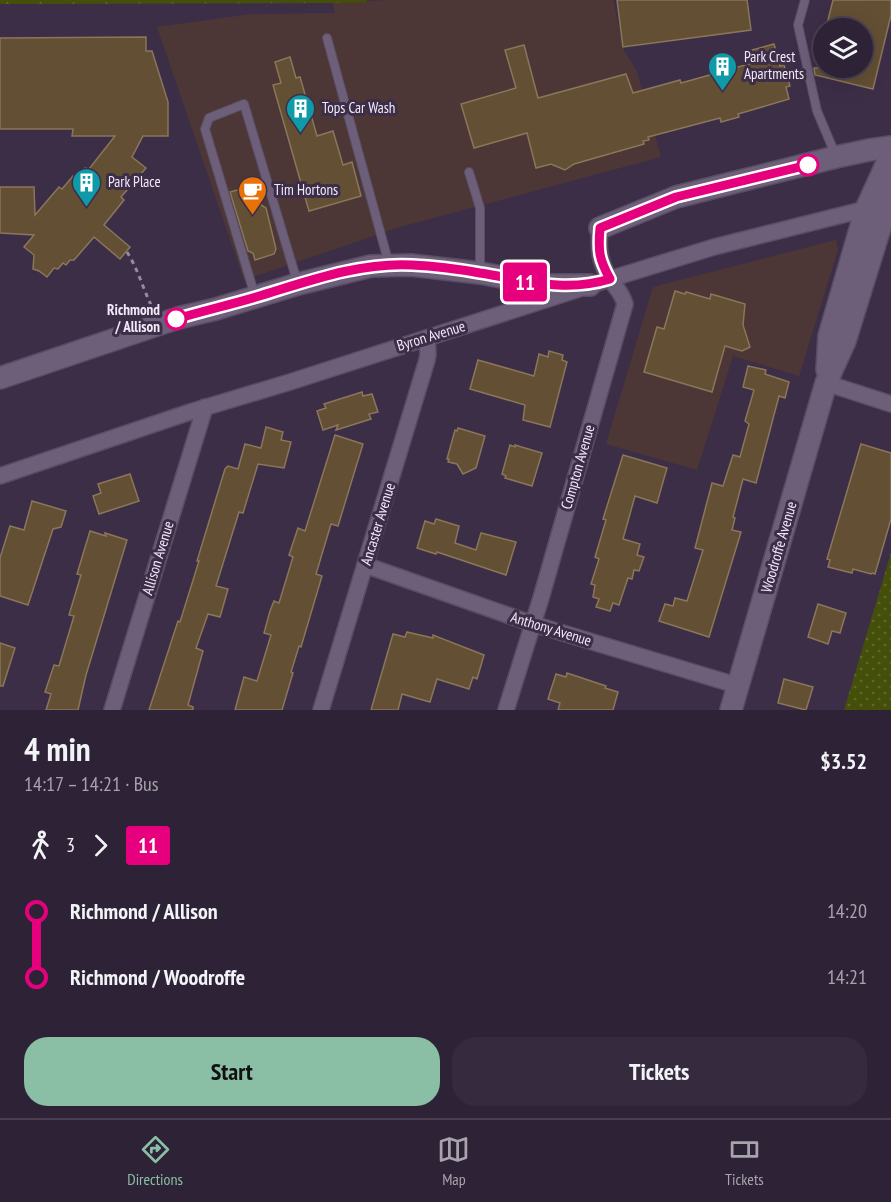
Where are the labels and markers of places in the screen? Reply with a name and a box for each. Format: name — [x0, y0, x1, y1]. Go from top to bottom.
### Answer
place label: Park Crest Apartments — [744, 47, 804, 83]
building icon: Park Crest Apartments — [707, 50, 739, 92]
building icon: Tops Car Wash — [285, 92, 317, 134]
place label: Tops Car Wash — [322, 98, 395, 117]
unlabelled marker — [797, 154, 819, 176]
building icon: Park Place — [71, 166, 103, 208]
place label: Park Place — [108, 172, 161, 191]
cafe icon: Tim Hortons — [237, 174, 269, 216]
place label: Tim Hortons — [274, 180, 338, 199]
place label: Richmond / Allison — [107, 300, 160, 336]
marker: Richmond / Allison — [165, 308, 187, 330]

